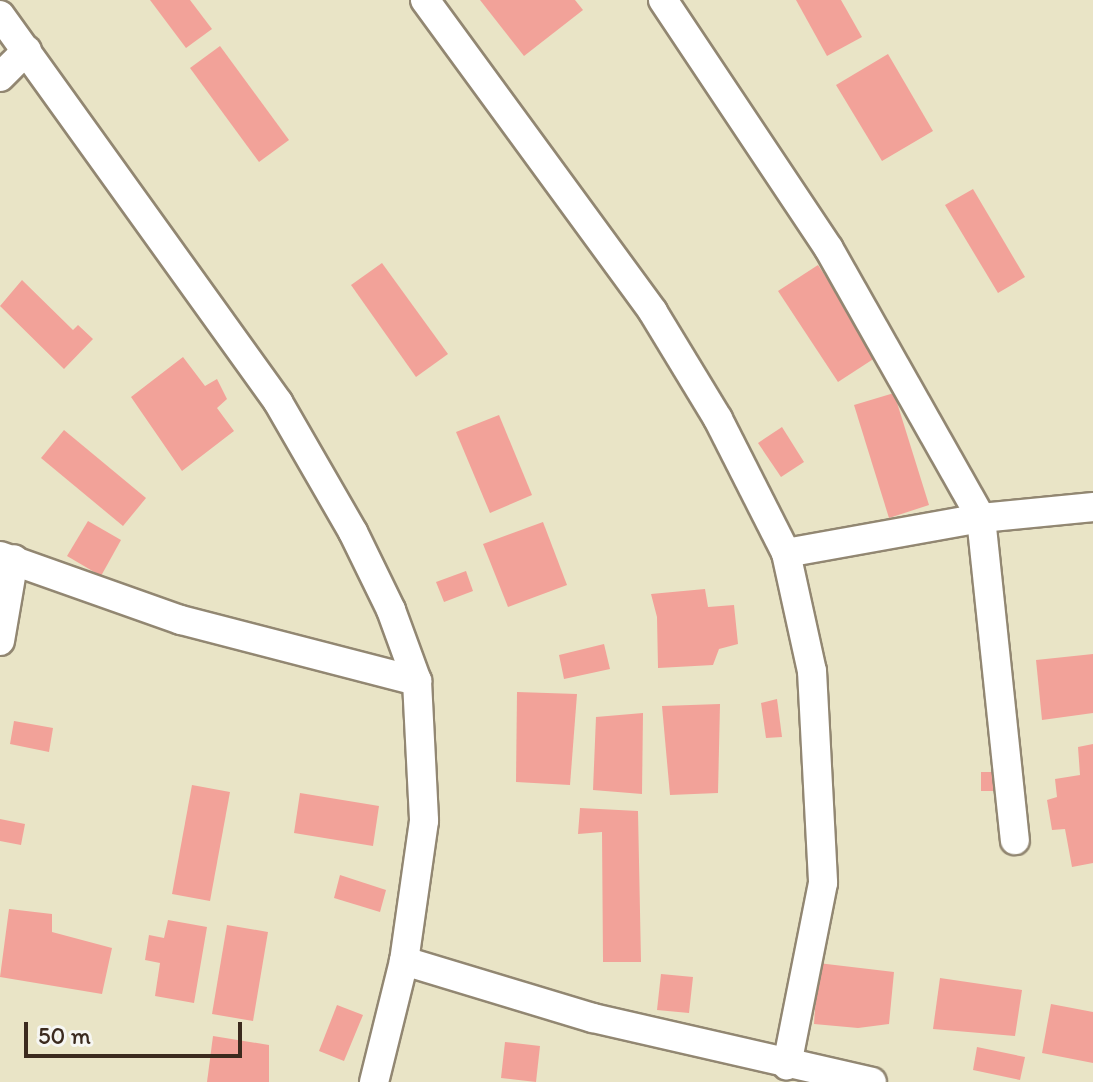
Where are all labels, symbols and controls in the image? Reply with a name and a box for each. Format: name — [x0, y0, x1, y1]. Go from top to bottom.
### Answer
scale bar — [28, 1006, 246, 1056]
text: 50 m — [38, 1021, 91, 1050]

